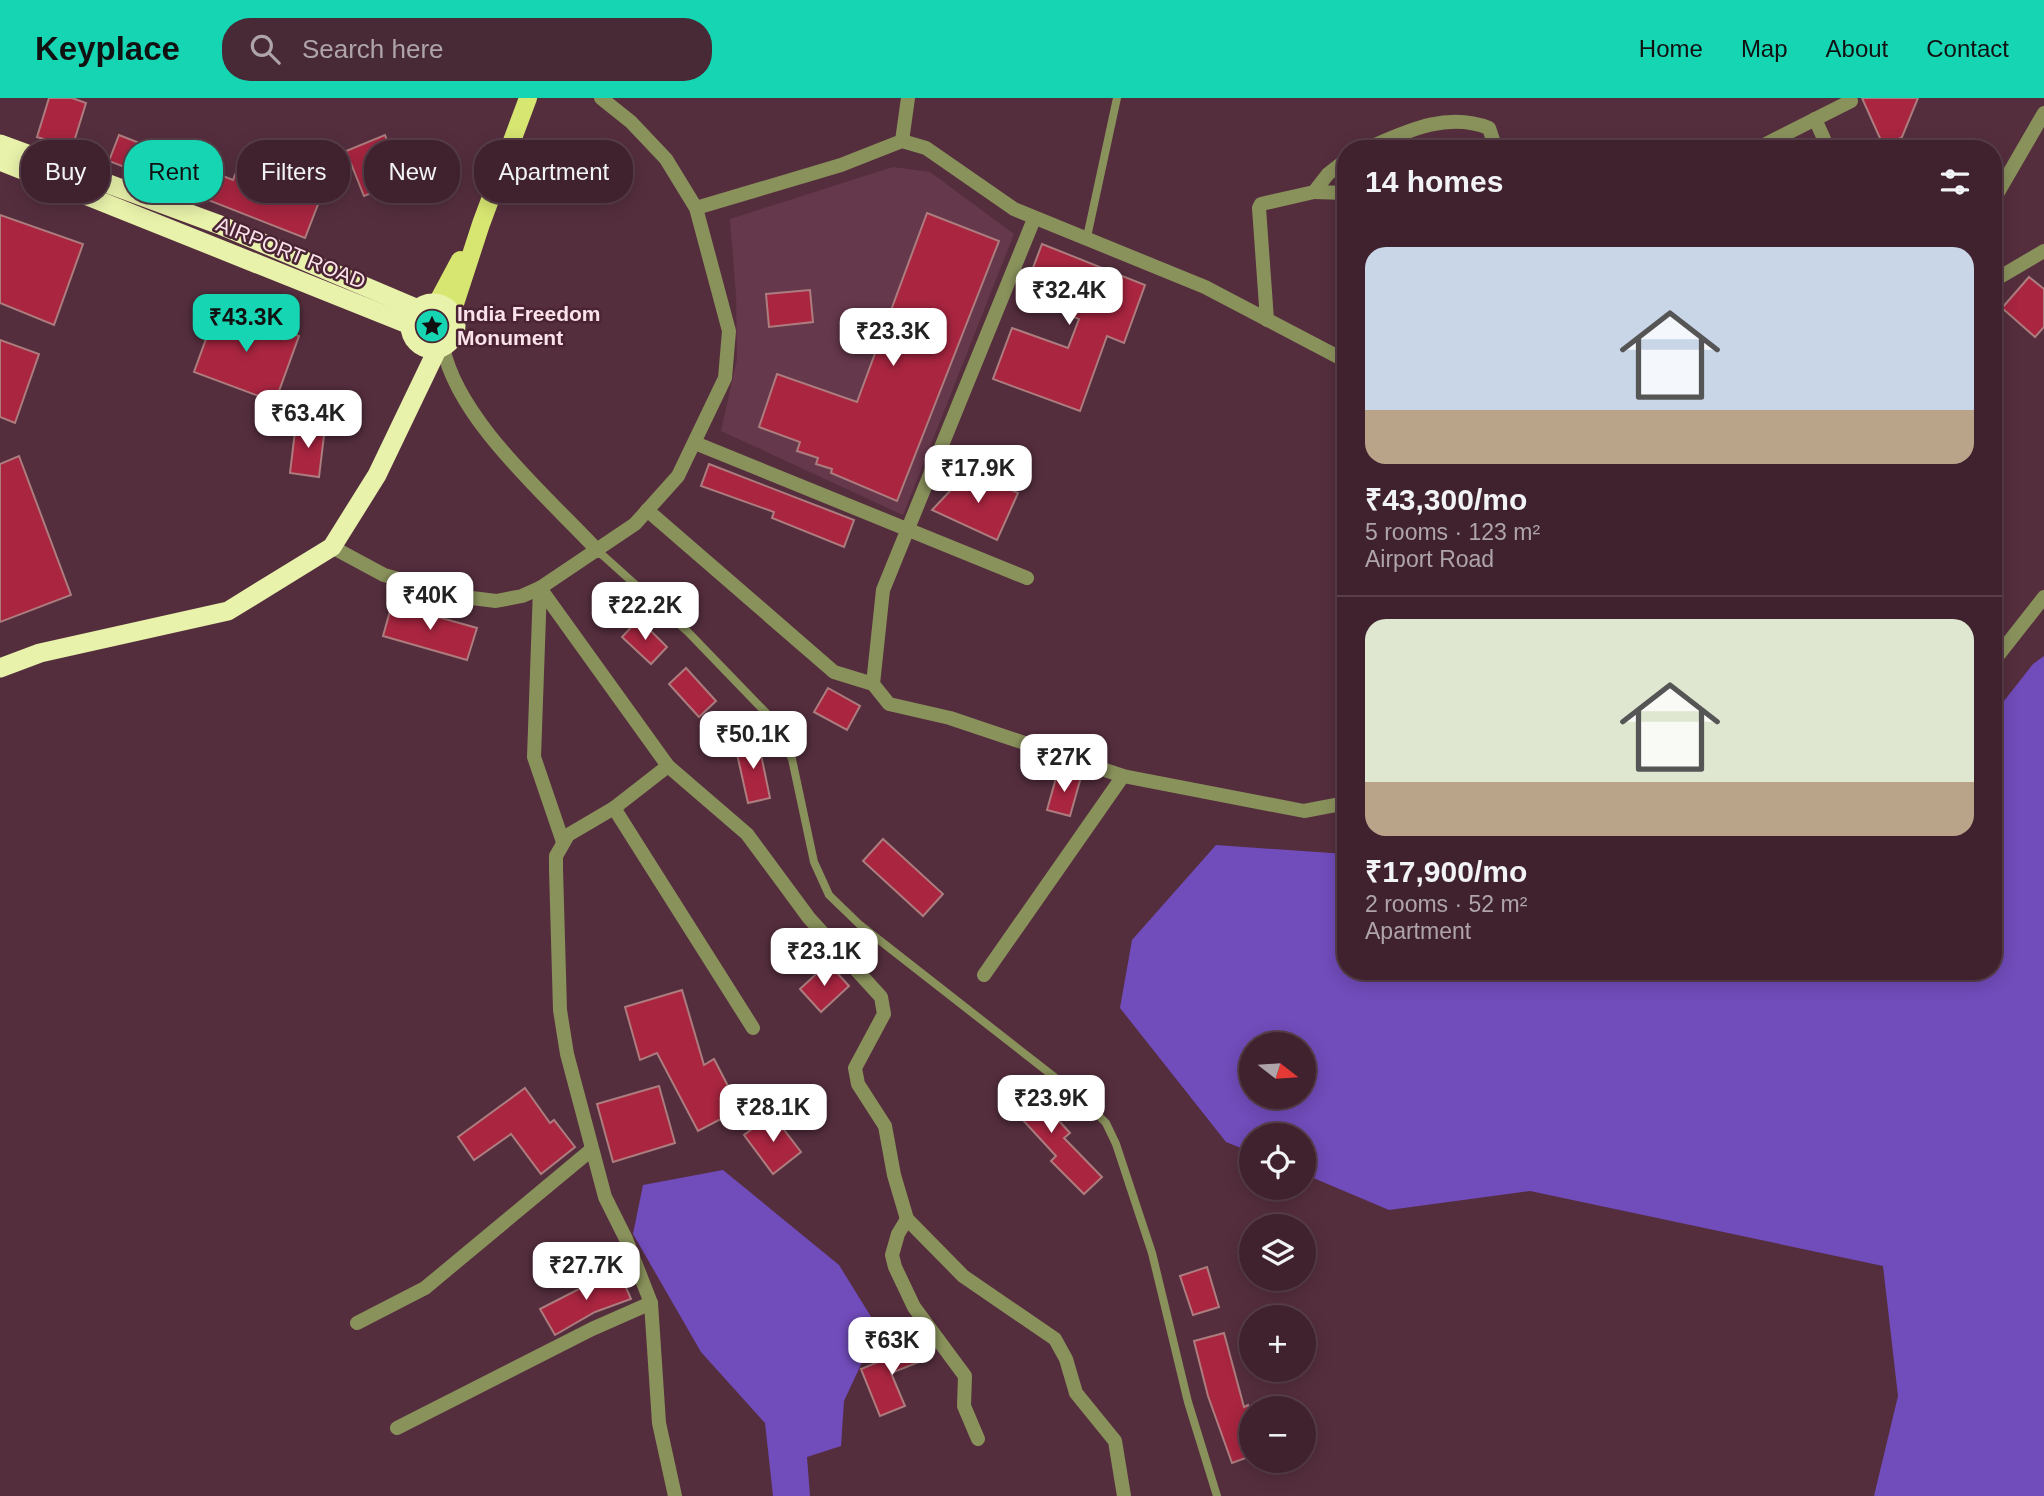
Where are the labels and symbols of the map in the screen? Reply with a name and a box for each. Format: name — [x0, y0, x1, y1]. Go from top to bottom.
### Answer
street label: AIRPORT ROAD — [213, 212, 369, 293]
pin: ₹32.4K — [1012, 268, 1126, 327]
pin: ₹43.3K — [189, 294, 303, 354]
place label: India Freedom Monument — [457, 302, 601, 349]
place icon: India Freedom Monument — [413, 307, 451, 345]
pin: ₹23.3K — [836, 308, 950, 368]
pin: ₹63.4K — [251, 390, 365, 450]
pin: ₹17.9K — [921, 446, 1035, 505]
pin: ₹40K — [389, 573, 471, 632]
pin: ₹22.2K — [588, 582, 702, 642]
pin: ₹50.1K — [696, 712, 810, 771]
pin: ₹27K — [1023, 734, 1105, 794]
pin: ₹23.1K — [767, 928, 881, 988]
north arrow — [1239, 1032, 1316, 1110]
pin: ₹23.9K — [994, 1076, 1108, 1135]
pin: ₹28.1K — [716, 1084, 830, 1144]
pin: ₹27.7K — [529, 1242, 643, 1302]
pin: ₹63K — [851, 1318, 933, 1377]

